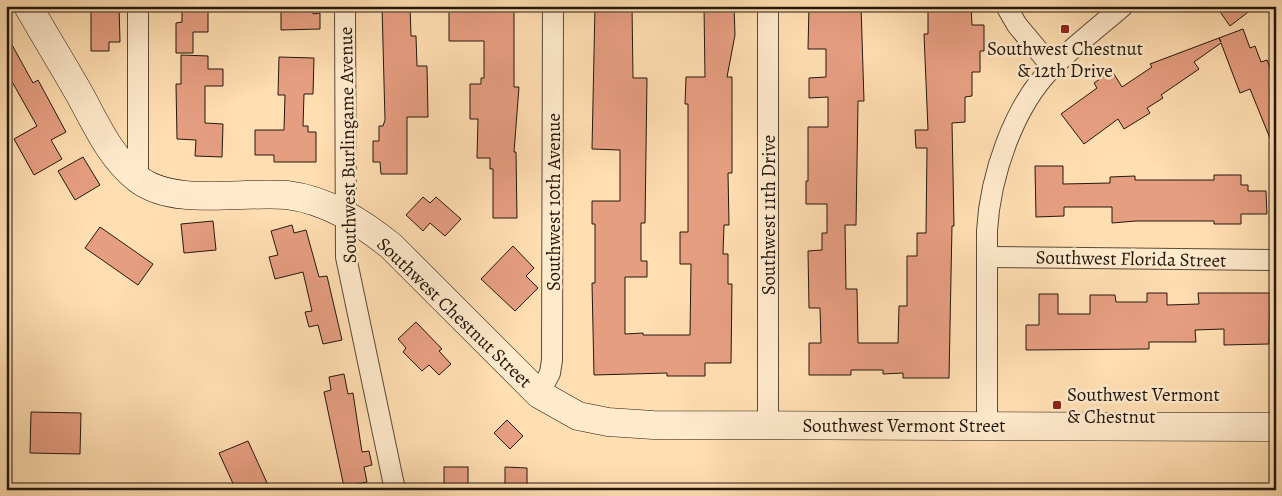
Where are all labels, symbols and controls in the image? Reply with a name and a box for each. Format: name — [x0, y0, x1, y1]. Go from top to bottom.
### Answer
marker: Southwest Chestnut & 12th Drive — [1059, 23, 1071, 35]
street label: Southwest Burlingame Avenue — [333, 26, 363, 264]
place label: Southwest Chestnut & 12th Drive — [987, 36, 1143, 84]
street label: Southwest 10th Avenue — [541, 113, 567, 291]
street label: Southwest 11th Drive — [756, 135, 782, 295]
street label: Southwest Chestnut Street — [371, 232, 538, 394]
street label: Southwest Florida Street — [1035, 244, 1227, 274]
place label: Southwest Vermont & Chestnut — [1067, 382, 1220, 430]
marker: Southwest Vermont & Chestnut — [1051, 399, 1063, 411]
street label: Southwest Vermont Street — [802, 413, 1006, 439]

